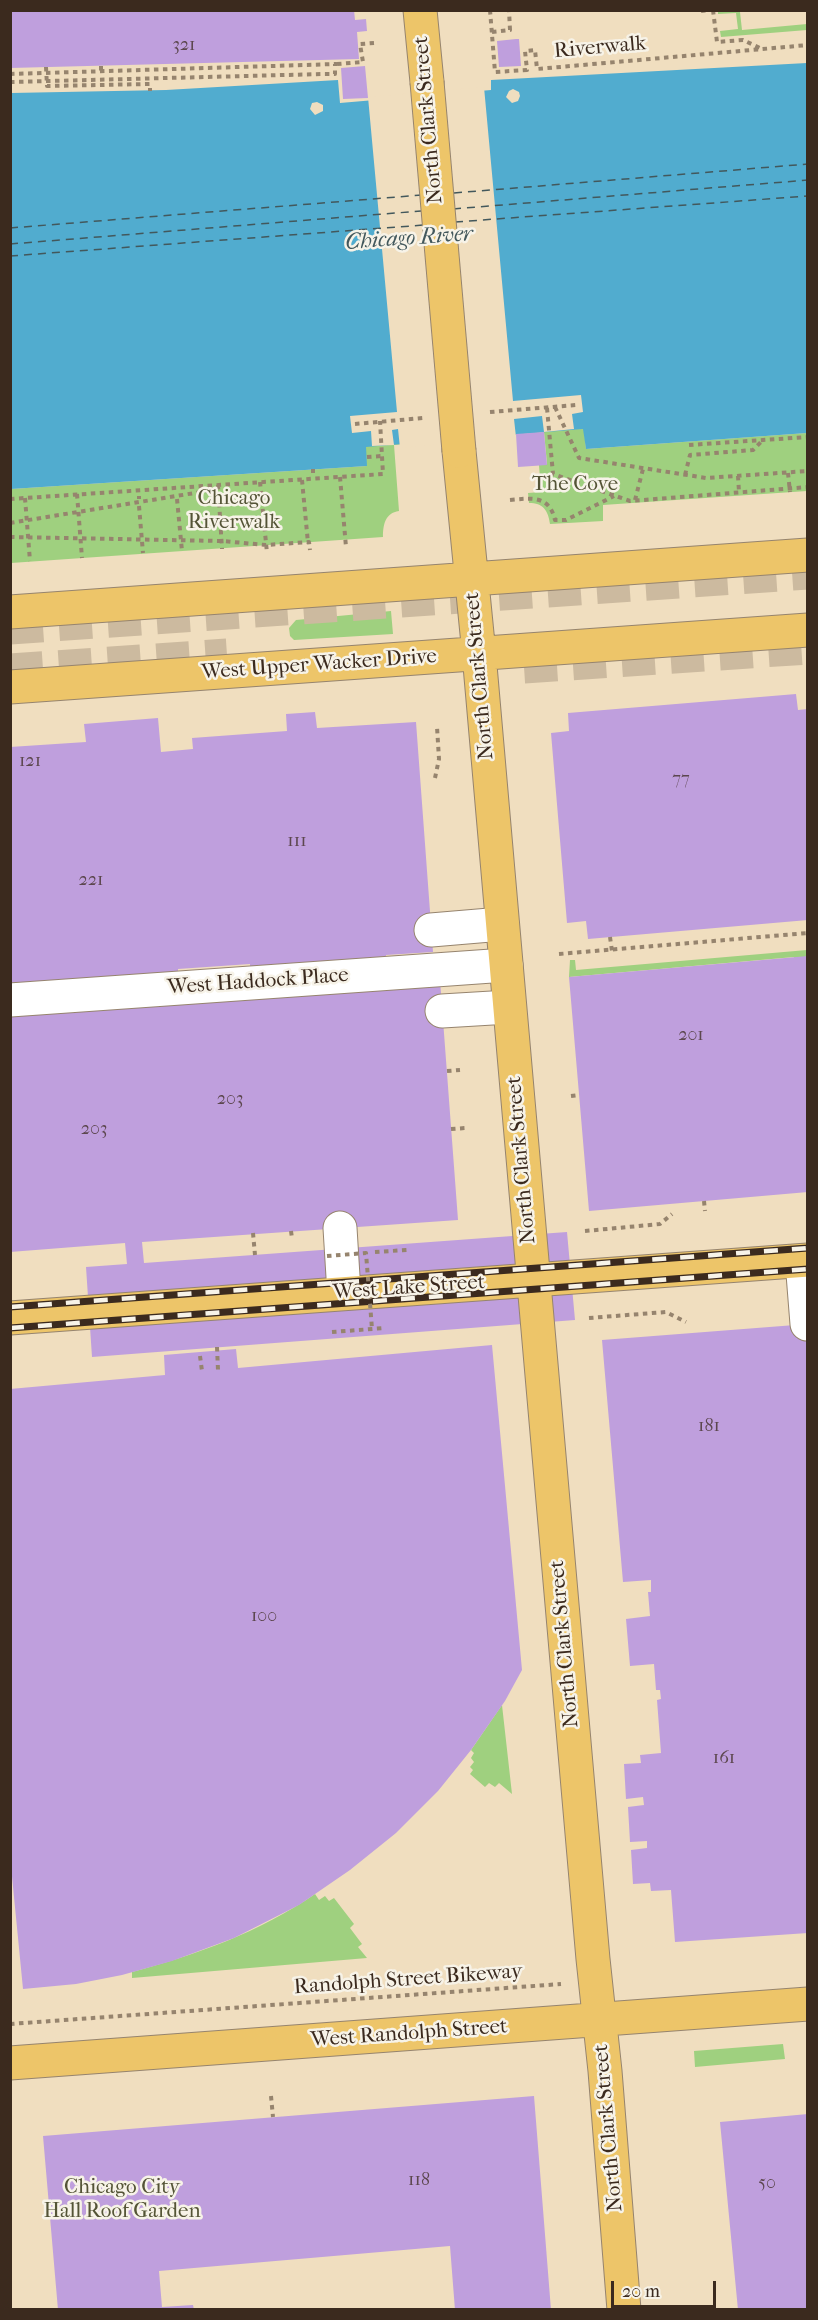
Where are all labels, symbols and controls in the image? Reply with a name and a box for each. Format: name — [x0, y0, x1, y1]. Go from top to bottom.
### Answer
street label: Riverwalk — [553, 31, 647, 65]
house number: 321 — [172, 35, 196, 57]
street label: North Clark Street — [409, 35, 449, 205]
water label: Chicago River — [344, 221, 474, 257]
park label: The Cove — [532, 472, 618, 498]
park label: Chicago Riverwalk — [188, 486, 280, 536]
street label: North Clark Street — [460, 591, 500, 761]
street label: West Upper Wacker Drive — [200, 644, 438, 686]
house number: 121 — [19, 751, 41, 773]
house number: 77 — [672, 769, 690, 791]
house number: 111 — [287, 831, 307, 853]
house number: 221 — [79, 870, 103, 892]
street label: West Haddock Place — [167, 963, 349, 1001]
house number: 201 — [678, 1025, 704, 1047]
street label: North Clark Street — [502, 1075, 542, 1245]
house number: 203 — [217, 1089, 243, 1111]
house number: 203 — [81, 1119, 107, 1141]
street label: West Lake Street — [332, 1270, 486, 1306]
house number: 181 — [698, 1416, 720, 1438]
street label: North Clark Street — [545, 1559, 585, 1729]
house number: 100 — [251, 1606, 277, 1628]
house number: 161 — [713, 1748, 735, 1770]
street label: Randolph Street Bikeway — [293, 1959, 523, 2001]
street label: West Randolph Street — [310, 2015, 508, 2053]
street label: North Clark Street — [589, 2043, 629, 2213]
house number: 118 — [408, 2170, 430, 2192]
house number: 50 — [758, 2173, 776, 2195]
park label: Chicago City Hall Roof Garden — [43, 2175, 201, 2225]
scale bar — [614, 2269, 719, 2307]
text: 20 m — [622, 2281, 660, 2302]

